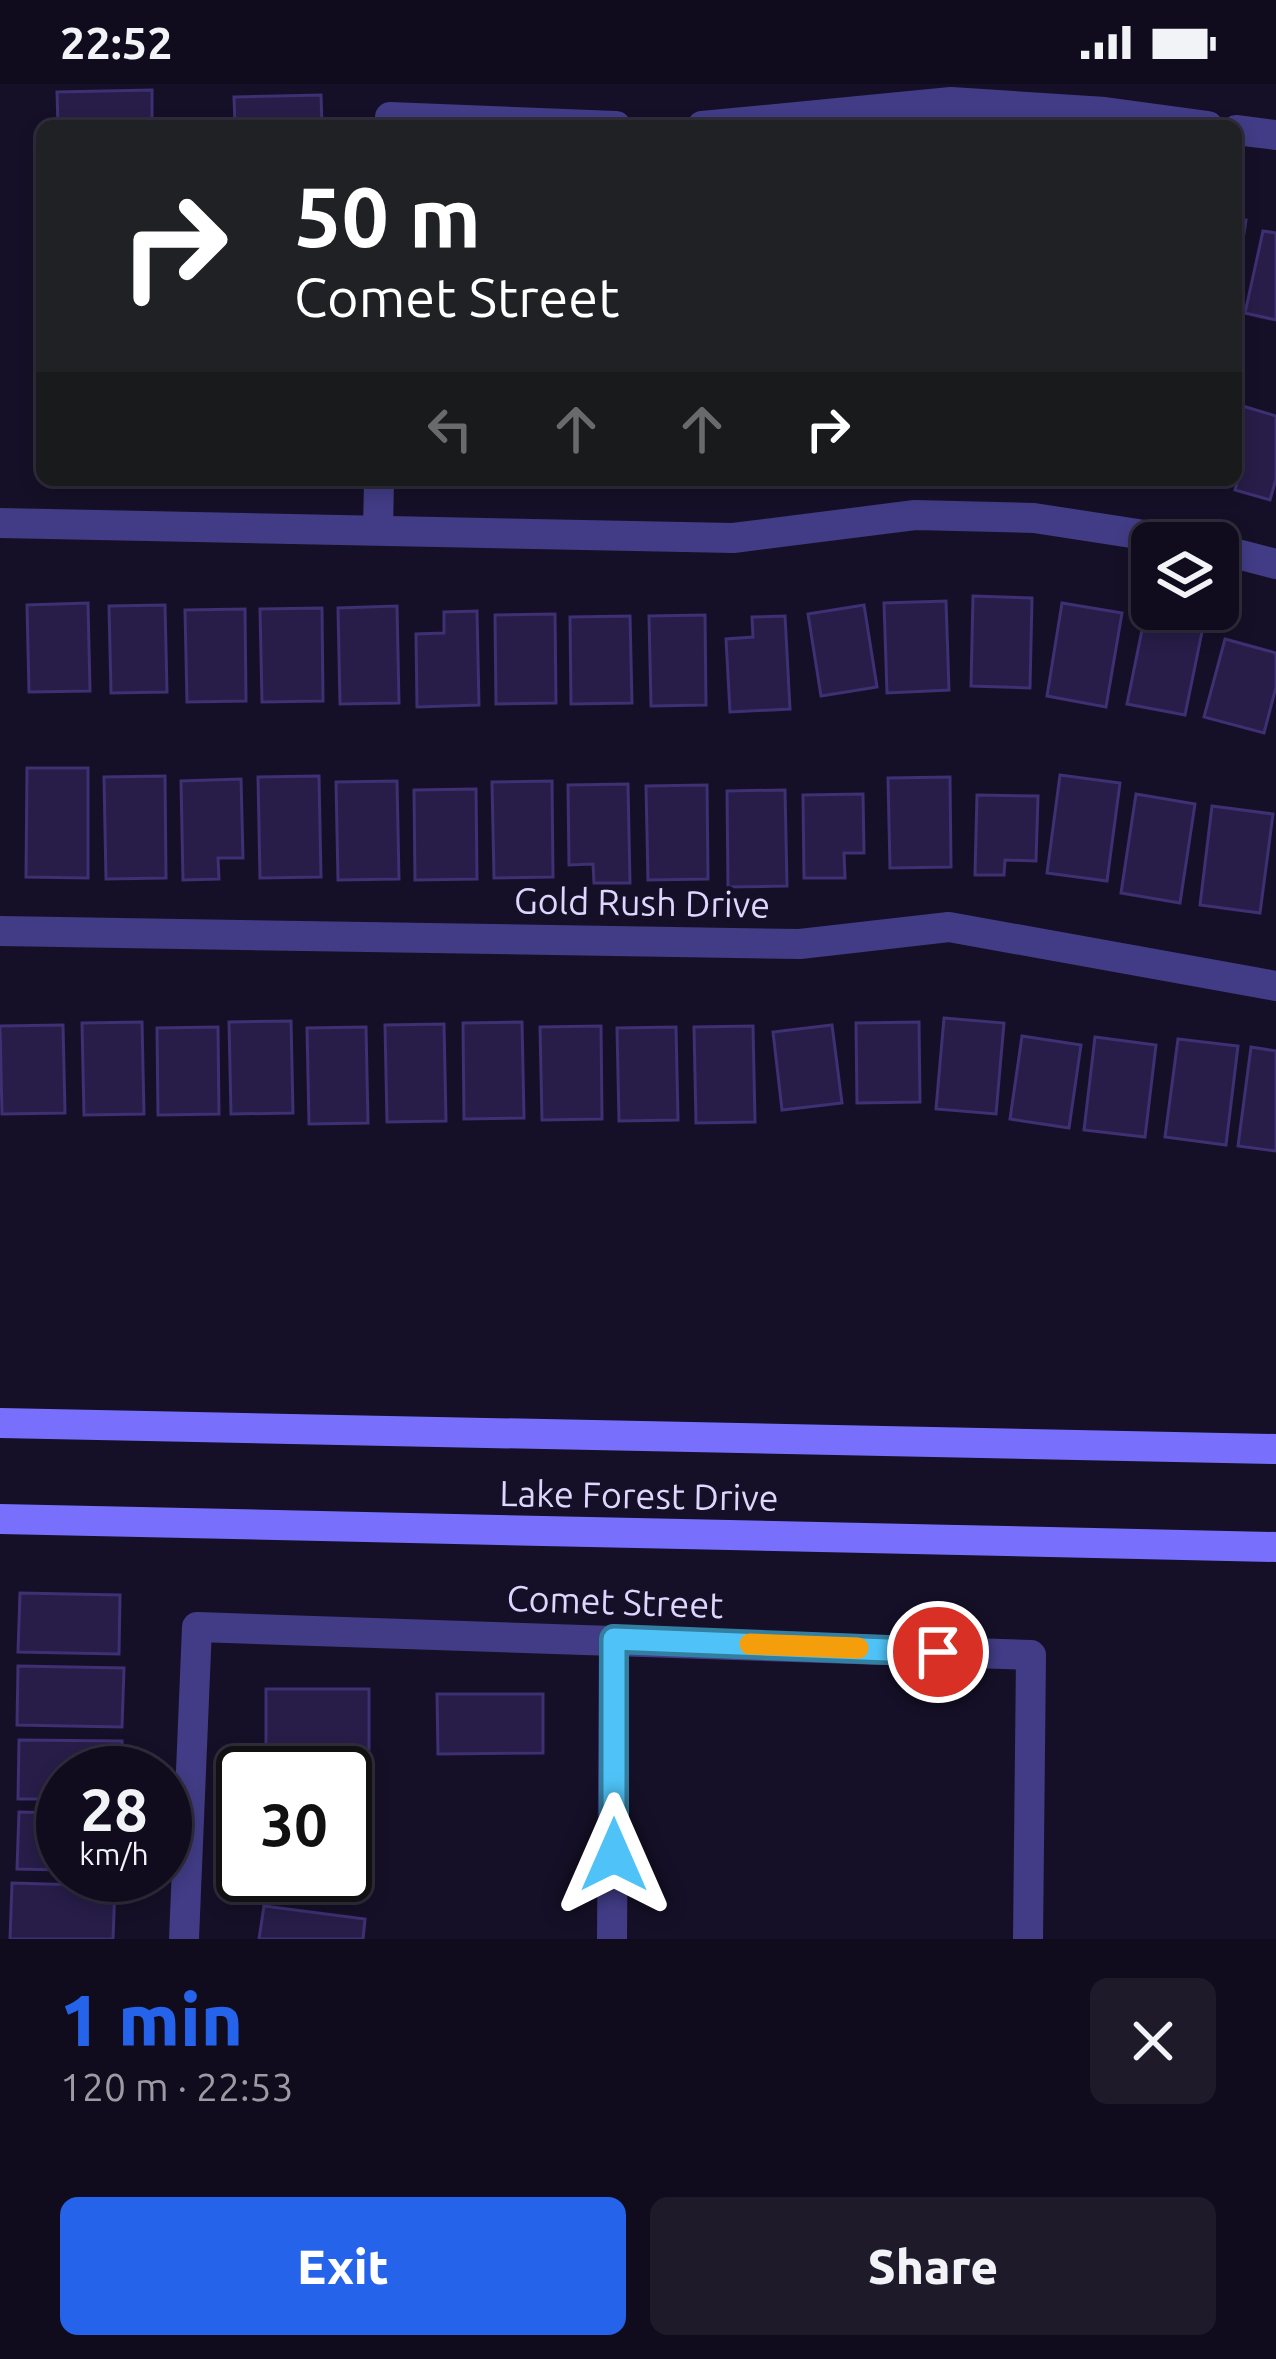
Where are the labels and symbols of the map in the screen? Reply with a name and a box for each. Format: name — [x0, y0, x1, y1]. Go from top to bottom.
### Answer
street label: Gold Rush Drive — [514, 879, 770, 925]
street label: Lake Forest Drive — [499, 1472, 779, 1518]
street label: Comet Street — [506, 1577, 724, 1625]
pin — [887, 1601, 989, 1703]
speed limit sign: 30 — [216, 1746, 372, 1902]
position arrow — [551, 1792, 677, 1918]

